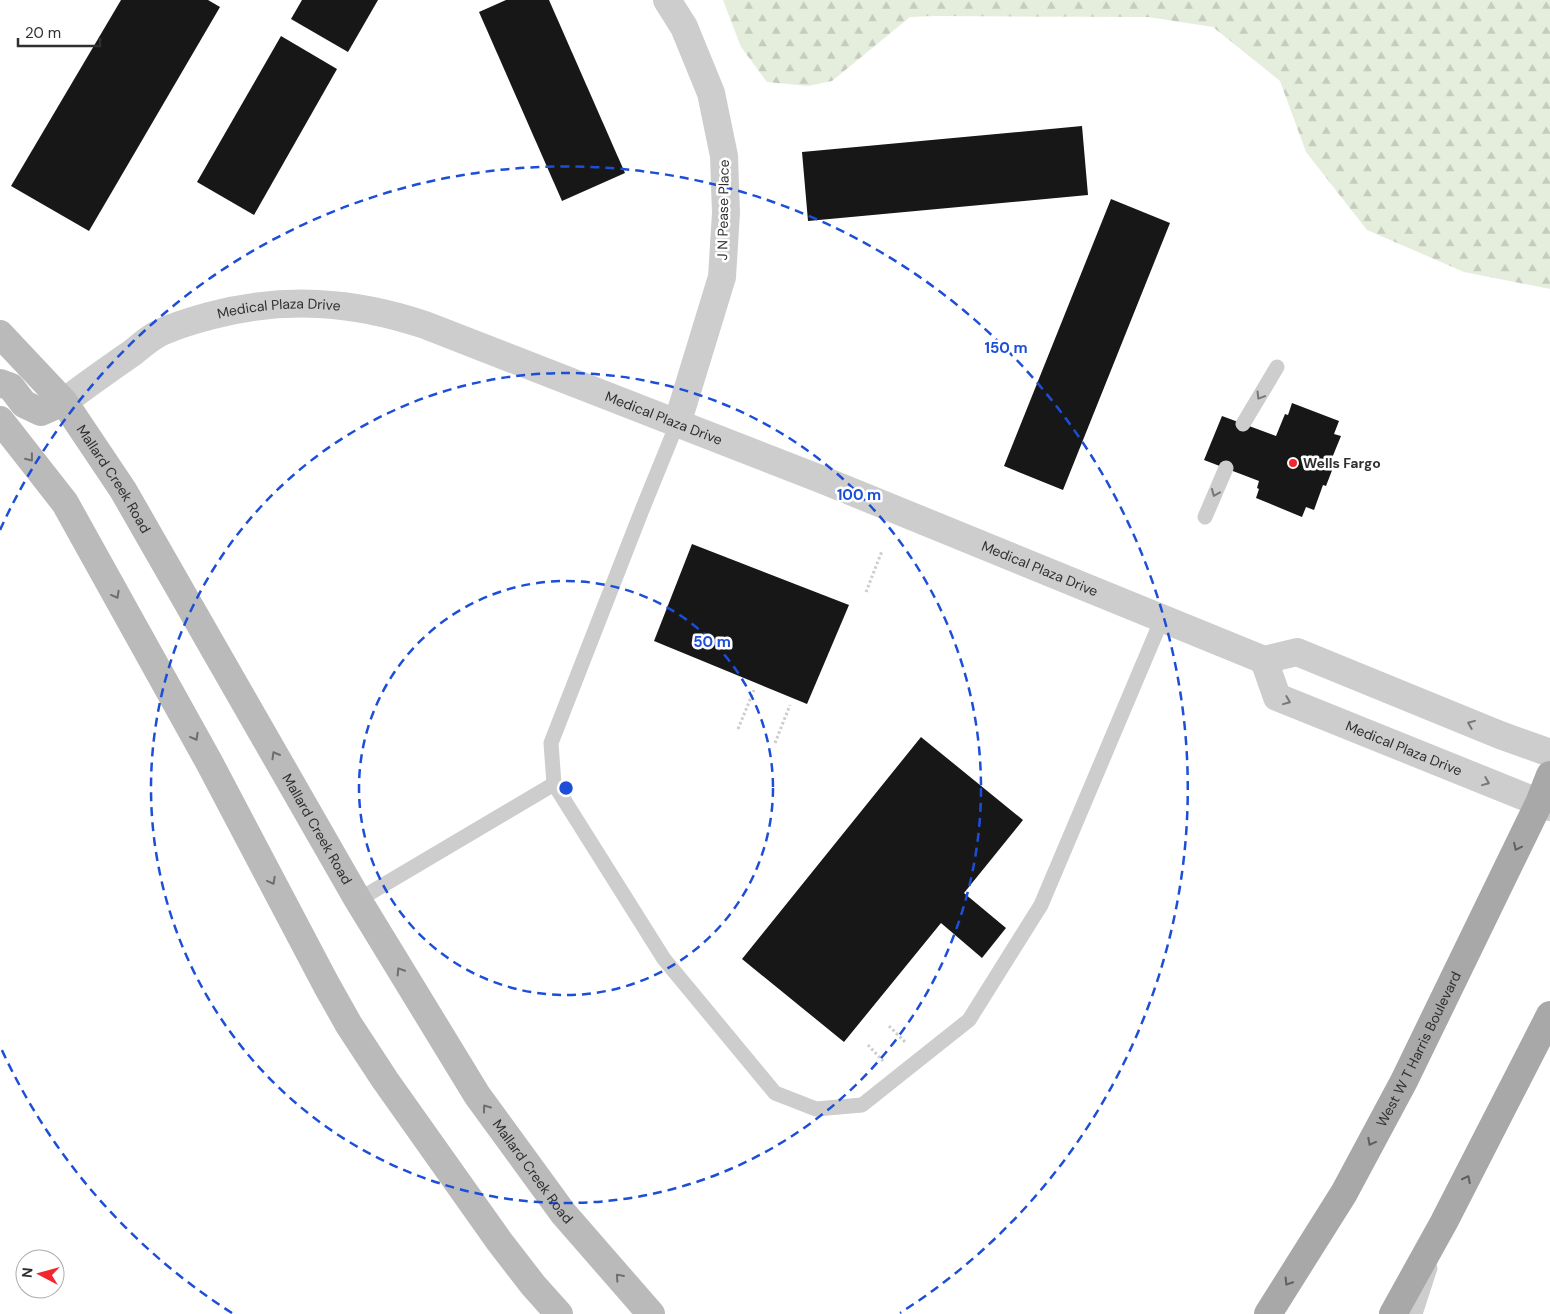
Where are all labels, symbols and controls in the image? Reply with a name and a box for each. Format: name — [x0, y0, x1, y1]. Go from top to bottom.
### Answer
scale bar — [18, 15, 100, 47]
text: 20 m — [25, 23, 61, 43]
street label: J N Pease Place — [713, 159, 733, 261]
street label: Medical Plaza Drive — [215, 295, 342, 323]
text: 150 m — [985, 338, 1028, 358]
street label: Medical Plaza Drive — [603, 387, 725, 449]
one-way arrow — [1256, 390, 1266, 399]
street label: Mallard Creek Road — [73, 421, 155, 536]
one-way arrow — [24, 452, 33, 462]
place label: Wells Fargo — [1303, 454, 1381, 472]
marker: Wells Fargo — [1287, 457, 1299, 469]
text: 100 m — [837, 485, 881, 505]
one-way arrow — [1211, 488, 1222, 497]
street label: Medical Plaza Drive — [979, 537, 1101, 600]
one-way arrow — [110, 590, 120, 599]
text: 50 m — [693, 632, 731, 652]
one-way arrow — [1282, 695, 1290, 705]
street label: Medical Plaza Drive — [1343, 717, 1465, 780]
one-way arrow — [1468, 719, 1476, 729]
one-way arrow — [189, 732, 199, 741]
one-way arrow — [271, 751, 281, 760]
street label: Mallard Creek Road — [278, 770, 356, 888]
one-way arrow — [1481, 775, 1490, 786]
centre of rings — [557, 779, 575, 797]
one-way arrow — [1514, 841, 1524, 850]
one-way arrow — [265, 875, 275, 884]
one-way arrow — [397, 967, 407, 976]
street label: West W T Harris Boulevard — [1372, 968, 1465, 1130]
one-way arrow — [483, 1105, 493, 1114]
street label: Mallard Creek Road — [489, 1116, 577, 1227]
one-way arrow — [1367, 1137, 1377, 1146]
one-way arrow — [1461, 1175, 1471, 1184]
north arrow — [15, 1249, 65, 1299]
text: N — [18, 1267, 37, 1279]
one-way arrow — [616, 1274, 625, 1283]
one-way arrow — [1285, 1277, 1295, 1286]

